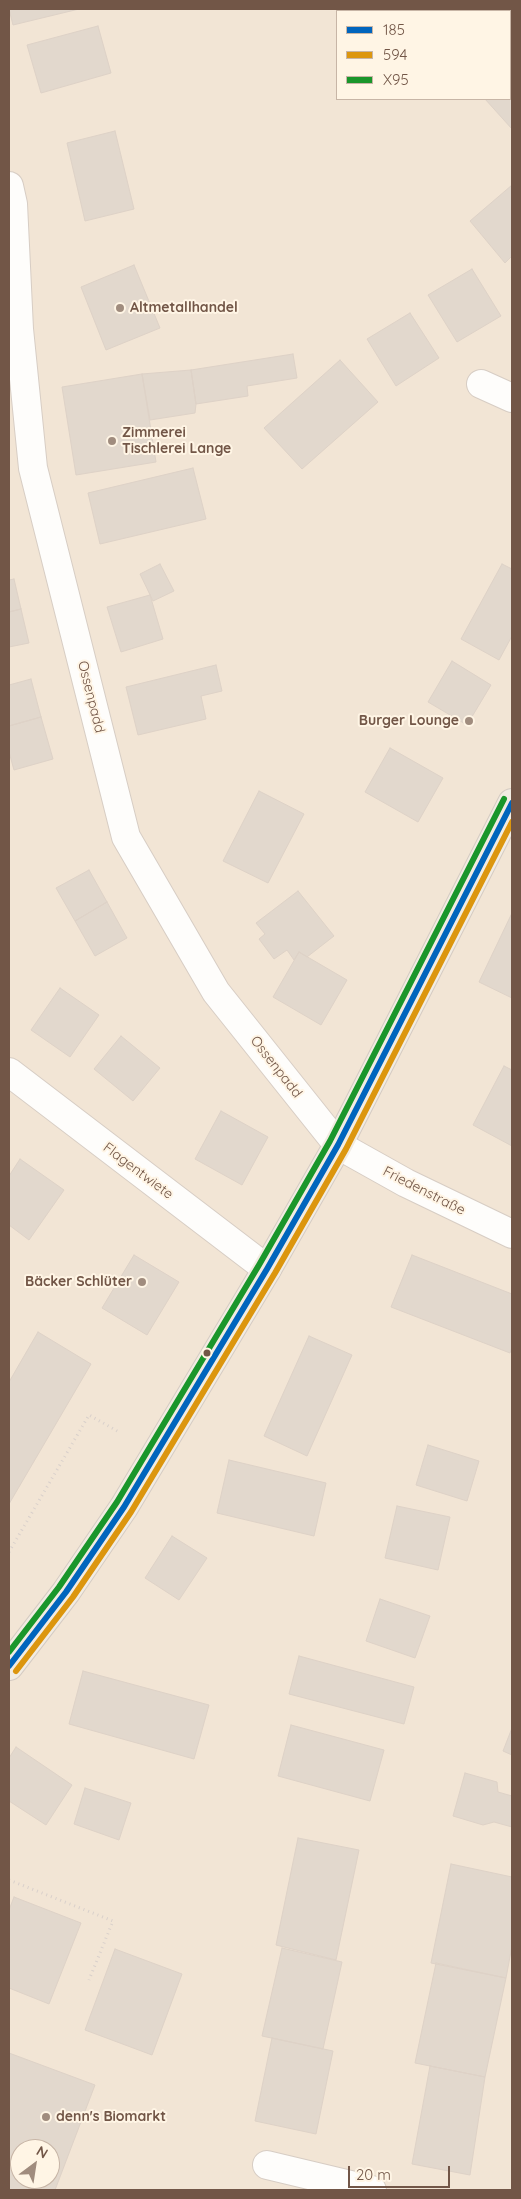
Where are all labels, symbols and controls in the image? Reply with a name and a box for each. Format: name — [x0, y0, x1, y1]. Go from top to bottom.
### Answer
legend — [336, 10, 511, 100]
text: 185 — [383, 20, 405, 39]
text: 594 — [383, 45, 407, 64]
text: X95 — [383, 70, 409, 89]
place label: Altmetallhandel — [130, 300, 238, 316]
marker: Altmetallhandel — [114, 302, 126, 314]
place label: Zimmerei Tischlerei Lange — [122, 425, 231, 458]
marker: Zimmerei Tischlerei Lange — [106, 435, 118, 447]
street label: Ossenpadd — [74, 659, 108, 735]
place label: Burger Lounge — [359, 713, 459, 729]
marker: Burger Lounge — [463, 715, 475, 727]
street label: Ossenpadd — [247, 1033, 305, 1101]
street label: Flagentwiete — [100, 1139, 176, 1203]
street label: Friedenstraße — [380, 1163, 468, 1219]
place label: Bäcker Schlüter — [25, 1274, 132, 1290]
marker: Bäcker Schlüter — [136, 1276, 148, 1288]
unlabelled marker — [202, 1348, 212, 1358]
place label: denn's Biomarkt — [56, 2109, 166, 2125]
marker: denn's Biomarkt — [40, 2111, 52, 2123]
north arrow — [10, 2139, 60, 2189]
text: N — [33, 2142, 51, 2162]
scale bar — [351, 2156, 454, 2188]
text: 20 m — [356, 2165, 391, 2184]

